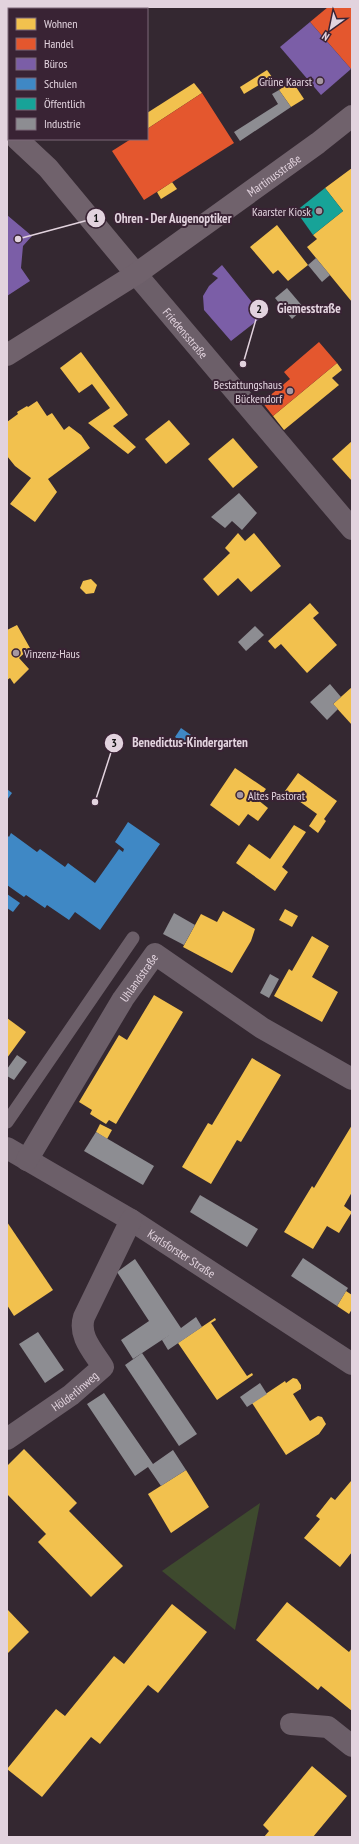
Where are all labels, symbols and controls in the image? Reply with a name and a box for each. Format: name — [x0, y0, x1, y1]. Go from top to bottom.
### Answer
legend — [8, 8, 148, 140]
north arrow — [311, 8, 351, 48]
text: Wohnen — [44, 16, 78, 31]
text: N — [319, 29, 332, 44]
text: Handel — [44, 36, 74, 51]
text: Büros — [44, 56, 67, 71]
place label: Grüne Kaarst — [259, 74, 313, 89]
text: Schulen — [44, 76, 77, 91]
marker: Grüne Kaarst — [315, 76, 325, 86]
text: Öffentlich — [44, 96, 85, 111]
text: Industrie — [44, 116, 81, 131]
street label: Martinusstraße — [244, 150, 304, 199]
place label: Kaarster Kiosk — [252, 204, 311, 219]
callout: Ohren - Der Augenoptiker — [86, 206, 240, 231]
marker: Kaarster Kiosk — [314, 206, 324, 216]
text: 1 — [93, 210, 99, 225]
text: Ohren - Der Augenoptiker — [115, 210, 232, 227]
callout: Giemesstraße — [249, 296, 349, 321]
text: Giemesstraße — [277, 300, 341, 317]
text: 2 — [256, 301, 262, 316]
street label: Friedensstraße — [160, 304, 211, 361]
place label: Bestattungshaus Bückendorf — [214, 377, 283, 406]
marker: Bestattungshaus Bückendorf — [285, 386, 295, 396]
place label: Vinzenz-Haus — [23, 646, 80, 661]
marker: Vinzenz-Haus — [11, 648, 21, 658]
callout: Benedictus-Kindergarten — [104, 730, 256, 755]
text: Benedictus-Kindergarten — [132, 734, 248, 751]
text: 3 — [111, 735, 117, 750]
place label: Altes Pastorat — [248, 788, 306, 803]
marker: Altes Pastorat — [235, 790, 245, 800]
street label: Uhlandstraße — [116, 950, 161, 1005]
street label: Karlsforster Straße — [145, 1226, 218, 1281]
street label: Hölderlinweg — [48, 1368, 101, 1414]

